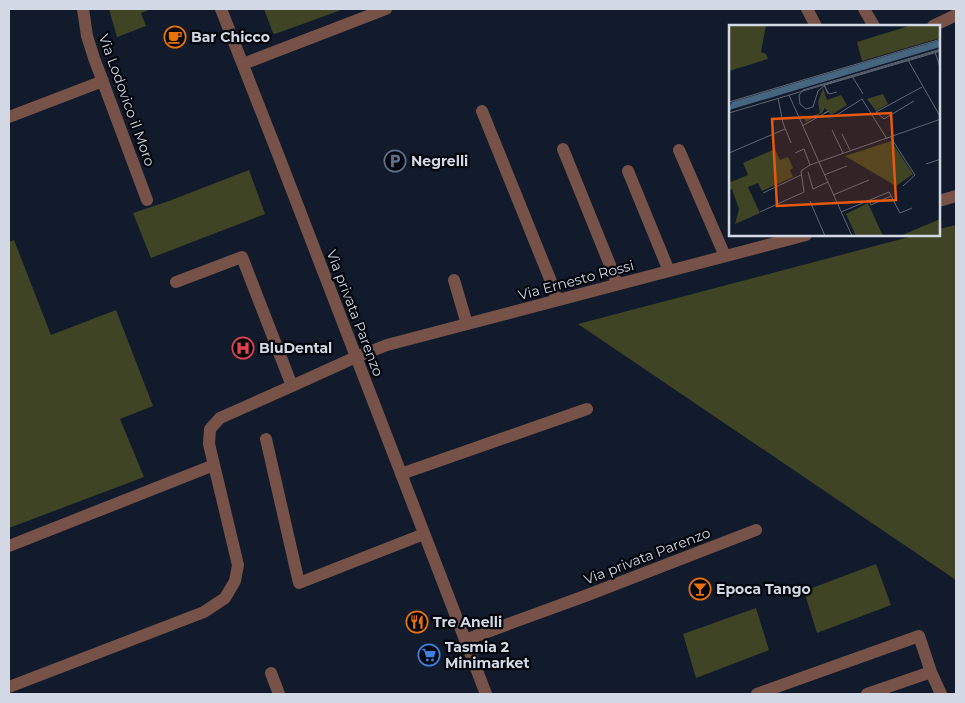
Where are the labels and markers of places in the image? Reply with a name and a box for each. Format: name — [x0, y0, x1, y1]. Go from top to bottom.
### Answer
cafe icon: Bar Chicco — [163, 25, 187, 49]
place label: Bar Chicco — [191, 28, 270, 46]
parking icon: Negrelli — [383, 149, 407, 173]
place label: Negrelli — [411, 152, 468, 170]
hospital icon: BluDental — [231, 336, 255, 360]
place label: BluDental — [259, 339, 332, 357]
bar icon: Epoca Tango — [688, 577, 712, 601]
place label: Epoca Tango — [716, 580, 811, 598]
restaurant icon: Tre Anelli — [405, 610, 429, 634]
place label: Tre Anelli — [433, 613, 502, 631]
place label: Tasmia 2 Minimarket — [445, 638, 530, 672]
supermarket icon: Tasmia 2 Minimarket — [417, 643, 441, 667]

